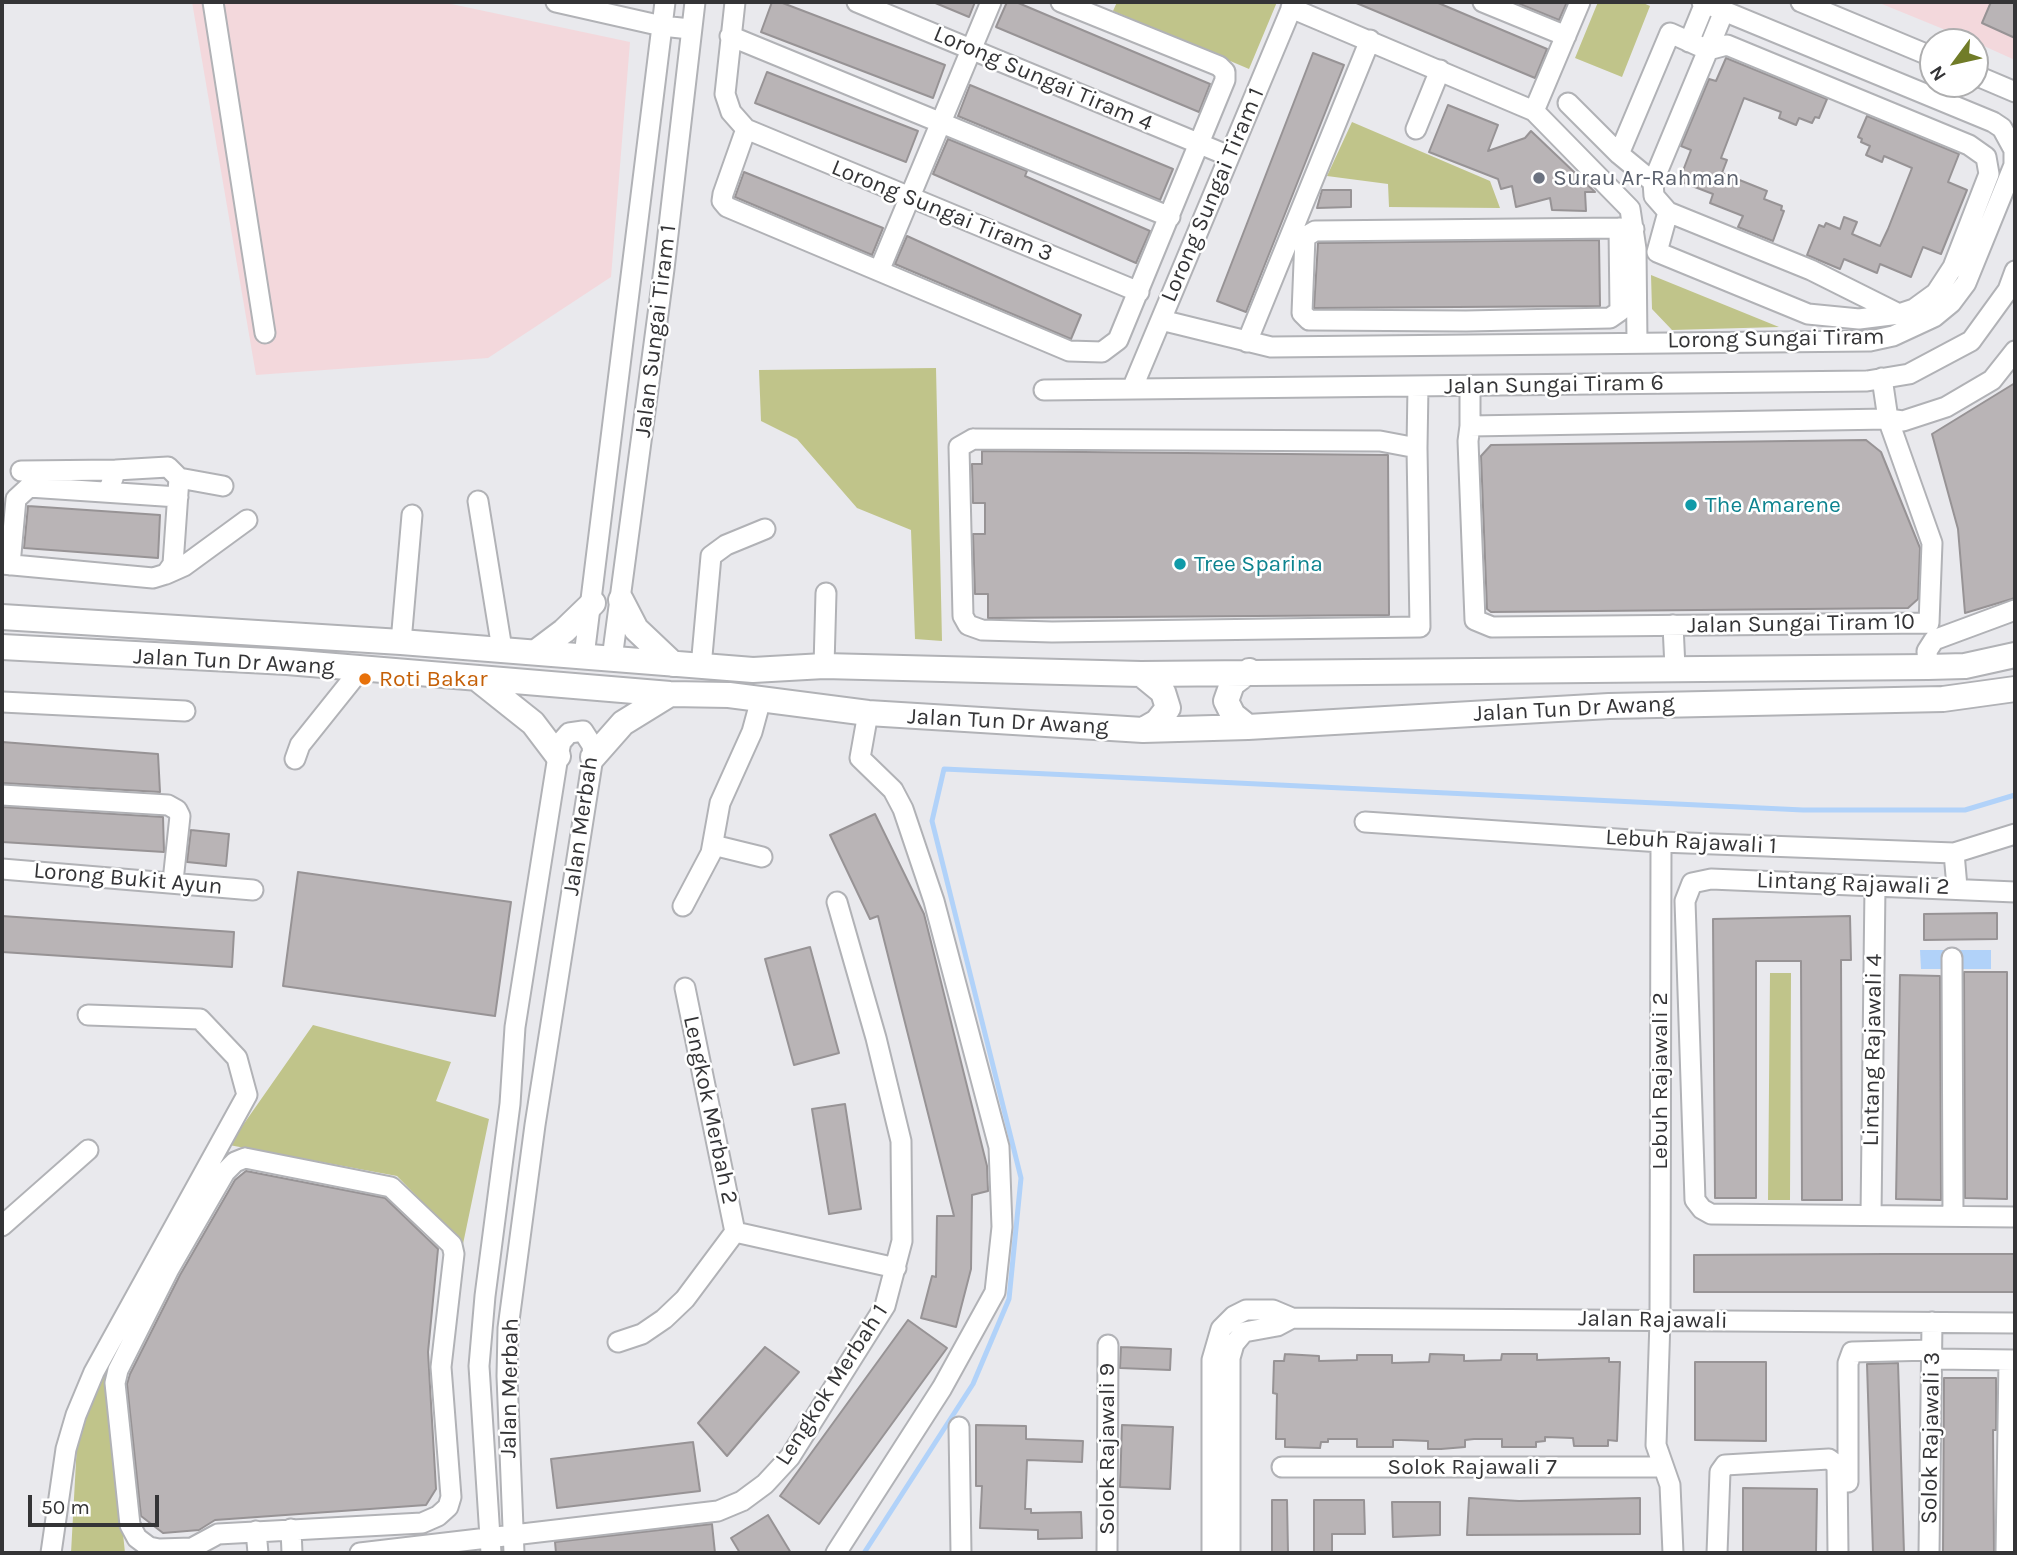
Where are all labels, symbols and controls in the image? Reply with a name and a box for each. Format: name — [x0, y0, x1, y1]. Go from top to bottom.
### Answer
street label: Lorong Sungai Tiram 4 — [929, 20, 1157, 138]
north arrow — [1919, 28, 1989, 98]
text: N — [1925, 62, 1951, 85]
street label: Lorong Sungai Tiram 1 — [1155, 84, 1271, 306]
street label: Lorong Sungai Tiram 3 — [827, 154, 1057, 268]
place label: Surau Ar-Rahman — [1553, 164, 1739, 192]
marker: Surau Ar-Rahman — [1531, 170, 1547, 186]
street label: Jalan Sungai Tiram 1 — [629, 223, 683, 439]
street label: Lorong Sungai Tiram — [1667, 323, 1885, 355]
street label: Jalan Sungai Tiram 6 — [1444, 369, 1664, 401]
place label: The Amarene — [1705, 491, 1841, 519]
marker: The Amarene — [1683, 497, 1699, 513]
place label: Tree Sparina — [1194, 550, 1323, 578]
marker: Tree Sparina — [1172, 556, 1188, 572]
street label: Jalan Sungai Tiram 10 — [1687, 608, 1915, 640]
street label: Jalan Tun Dr Awang — [133, 643, 335, 681]
place label: Roti Bakar — [379, 665, 488, 693]
marker: Roti Bakar — [357, 671, 373, 687]
street label: Jalan Tun Dr Awang — [1473, 690, 1675, 728]
street label: Jalan Tun Dr Awang — [907, 703, 1109, 741]
street label: Jalan Merbah — [558, 755, 604, 897]
street label: Lebuh Rajawali 1 — [1605, 824, 1777, 860]
street label: Lorong Bukit Ayun — [32, 857, 224, 901]
street label: Lintang Rajawali 2 — [1756, 867, 1950, 901]
street label: Lintang Rajawali 4 — [1858, 953, 1888, 1147]
street label: Lebuh Rajawali 2 — [1646, 992, 1674, 1170]
street label: Lengkok Merbah 2 — [677, 1013, 743, 1207]
street label: Lengkok Merbah 1 — [770, 1299, 894, 1471]
street label: Jalan Rajawali — [1578, 1305, 1728, 1335]
street label: Jalan Merbah — [495, 1318, 525, 1458]
street label: Solok Rajawali 3 — [1916, 1352, 1946, 1524]
street label: Solok Rajawali 9 — [1093, 1363, 1121, 1535]
street label: Solok Rajawali 7 — [1387, 1453, 1557, 1481]
scale bar — [32, 1482, 163, 1526]
text: 50 m — [41, 1495, 90, 1519]

